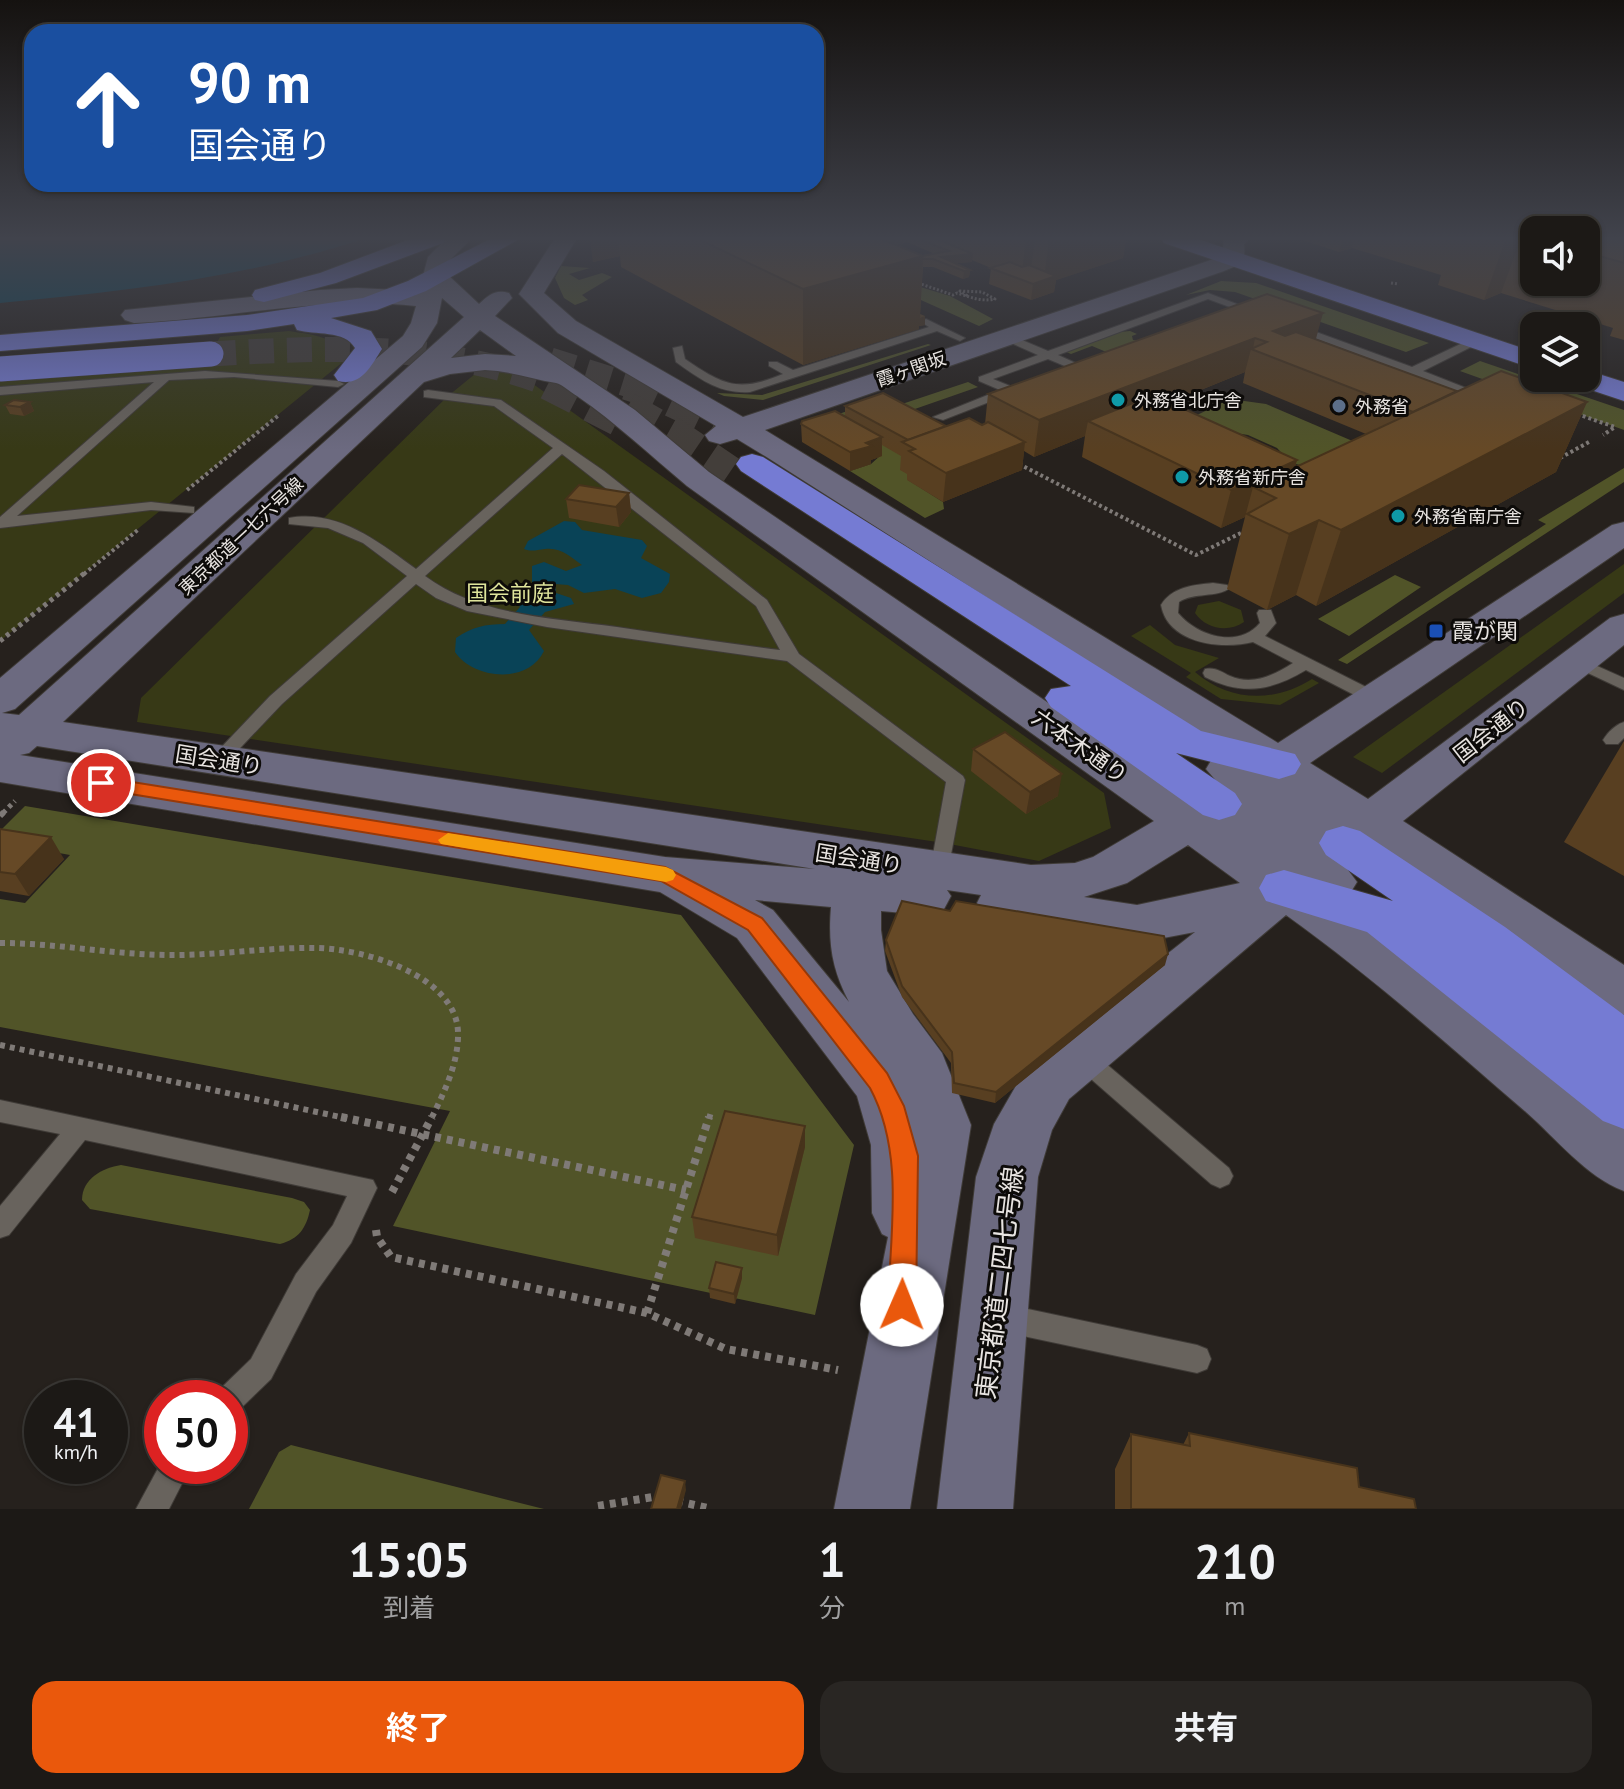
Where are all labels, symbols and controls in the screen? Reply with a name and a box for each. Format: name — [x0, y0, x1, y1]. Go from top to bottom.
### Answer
text: 90 m — [188, 46, 311, 118]
icon: ahead — [56, 56, 160, 160]
text: 国会通り — [188, 121, 332, 168]
map controls — [1520, 216, 1600, 392]
button: sound — [1520, 216, 1600, 296]
button: layers — [1520, 312, 1600, 392]
street label: 霞ヶ関坂 — [873, 346, 949, 392]
place label: 外務省北庁舎 — [1134, 389, 1242, 412]
marker: 外務省北庁舎 — [1109, 391, 1127, 409]
place label: 外務省 — [1355, 395, 1409, 418]
marker: 外務省 — [1330, 397, 1348, 415]
place label: 外務省新庁舎 — [1198, 466, 1306, 489]
marker: 外務省新庁舎 — [1173, 468, 1191, 486]
street label: 東京都道一七六号線 — [174, 472, 308, 600]
place label: 外務省南庁舎 — [1414, 505, 1522, 528]
marker: 外務省南庁舎 — [1389, 507, 1407, 525]
park label: 国会前庭 — [466, 579, 554, 607]
place label: 霞が関 — [1452, 617, 1518, 645]
marker: 霞が関 — [1427, 622, 1445, 640]
street label: 国会通り — [1448, 692, 1534, 768]
street label: 六本木通り — [1027, 703, 1133, 789]
street label: 国会通り — [173, 739, 265, 781]
pin — [67, 749, 135, 817]
icon: arrive — [79, 761, 123, 805]
street label: 国会通り — [813, 838, 905, 880]
street label: 東京都道二四七号線 — [968, 1165, 1030, 1401]
position arrow — [860, 1263, 944, 1347]
speed limit sign: 50 — [144, 1380, 248, 1484]
text: 41 — [53, 1396, 99, 1448]
text: km/h — [54, 1439, 98, 1465]
text: 15:05 — [348, 1528, 470, 1590]
text: 1 — [818, 1528, 846, 1590]
text: 210 — [1194, 1530, 1276, 1592]
text: m — [1224, 1589, 1245, 1622]
text: 到着 — [383, 1591, 435, 1624]
text: 分 — [819, 1591, 845, 1624]
button: 終了 — [32, 1681, 804, 1773]
button: 共有 — [820, 1681, 1592, 1773]

